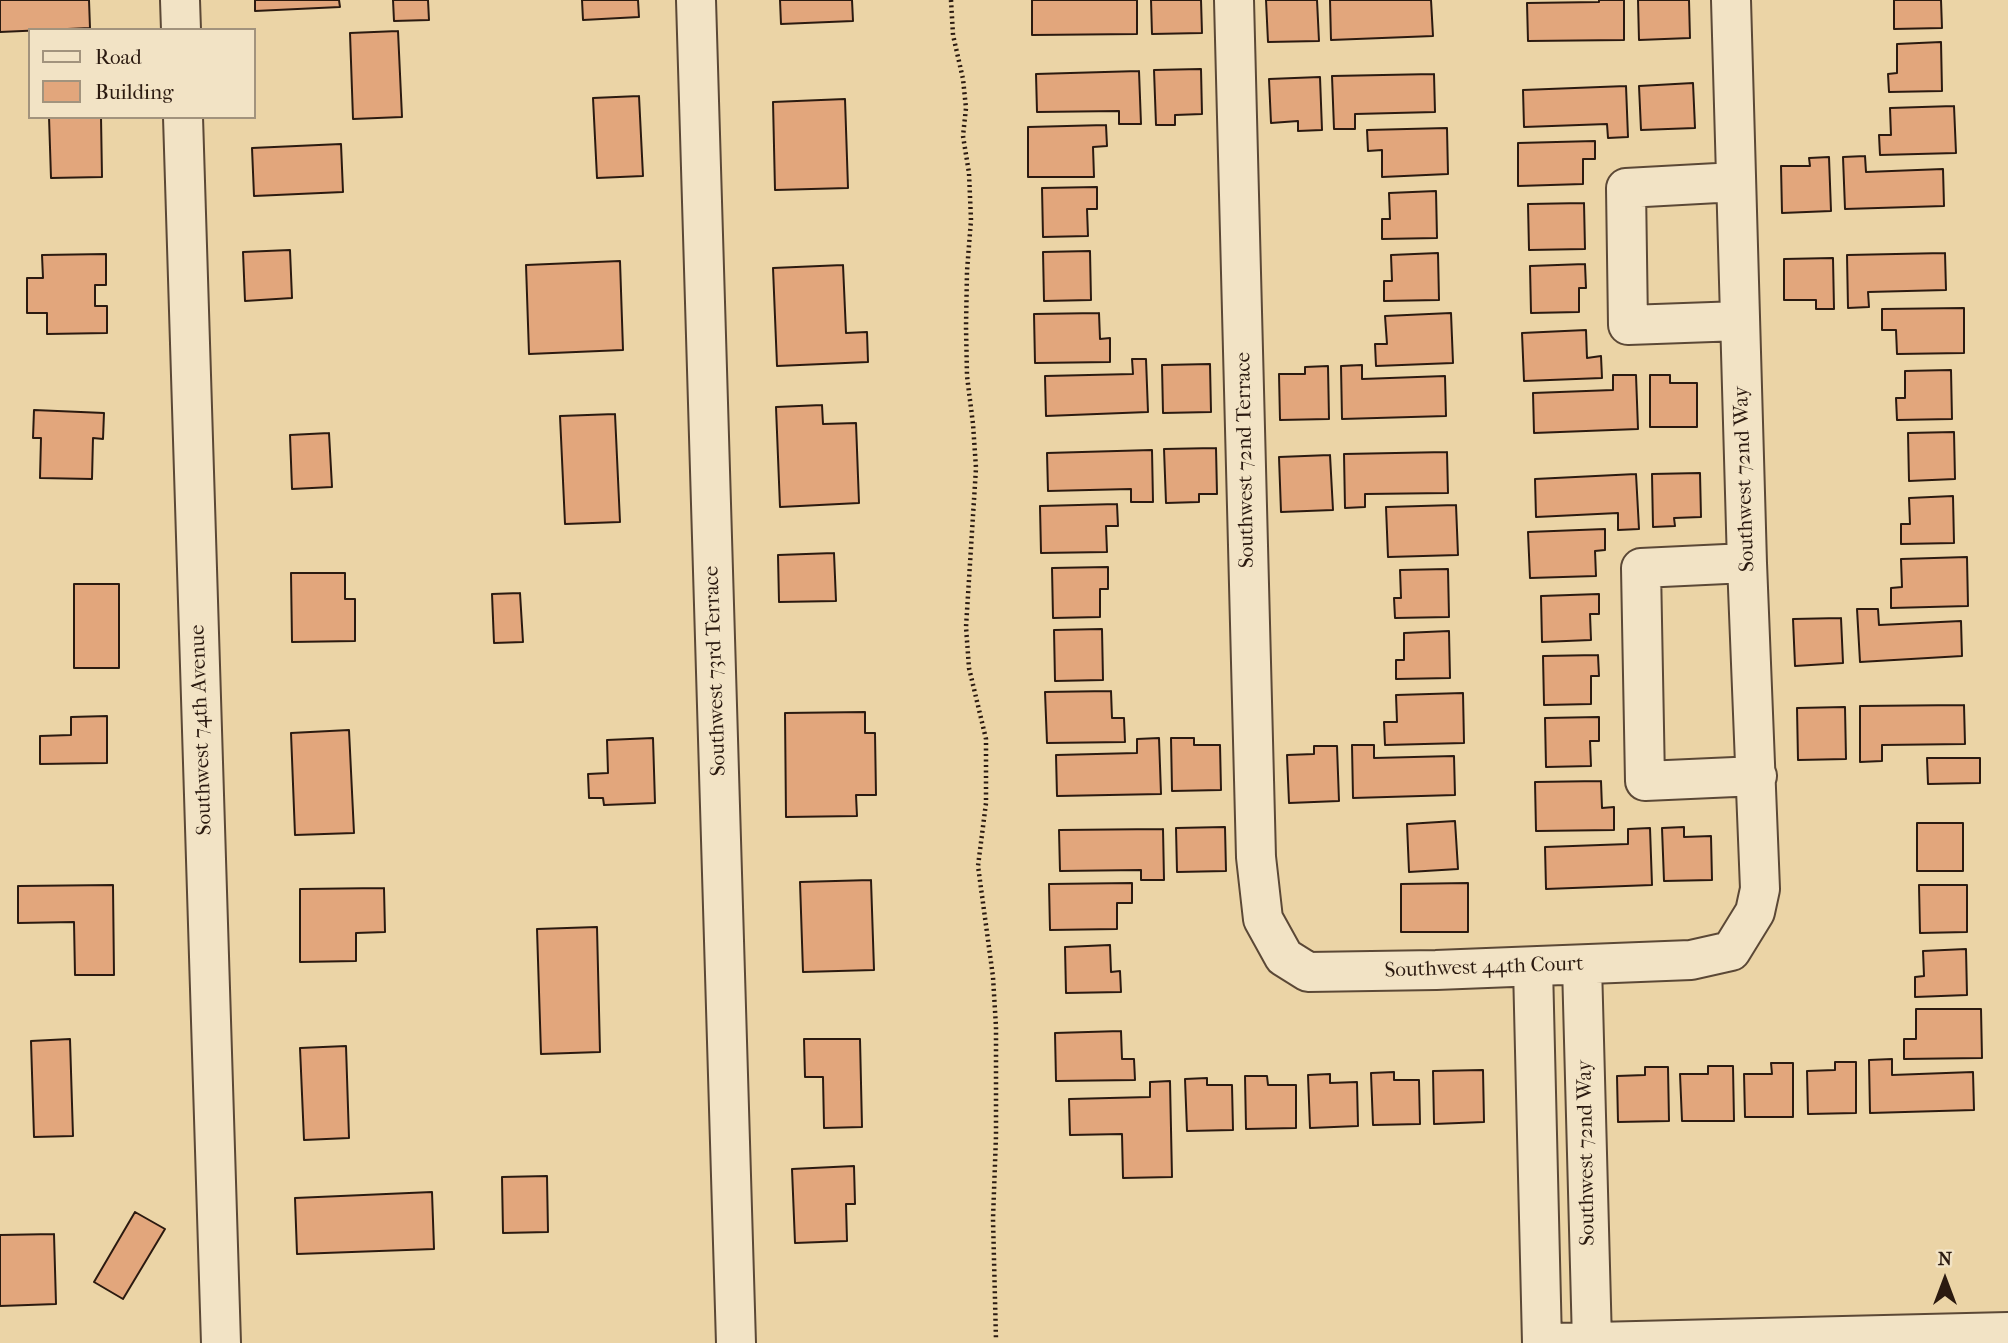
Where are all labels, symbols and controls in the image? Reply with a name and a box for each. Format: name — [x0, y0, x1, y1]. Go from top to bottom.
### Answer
legend — [28, 28, 256, 119]
text: Road — [95, 45, 142, 69]
text: Building — [95, 80, 173, 104]
street label: Southwest 72nd Terrace — [1232, 352, 1260, 568]
street label: Southwest 72nd Way — [1729, 386, 1761, 572]
street label: Southwest 73rd Terrace — [700, 565, 732, 777]
street label: Southwest 74th Avenue — [186, 624, 218, 836]
street label: Southwest 44th Court — [1384, 952, 1584, 984]
street label: Southwest 72nd Way — [1573, 1060, 1601, 1246]
north arrow — [1910, 1245, 1980, 1315]
text: N — [1938, 1248, 1952, 1270]

